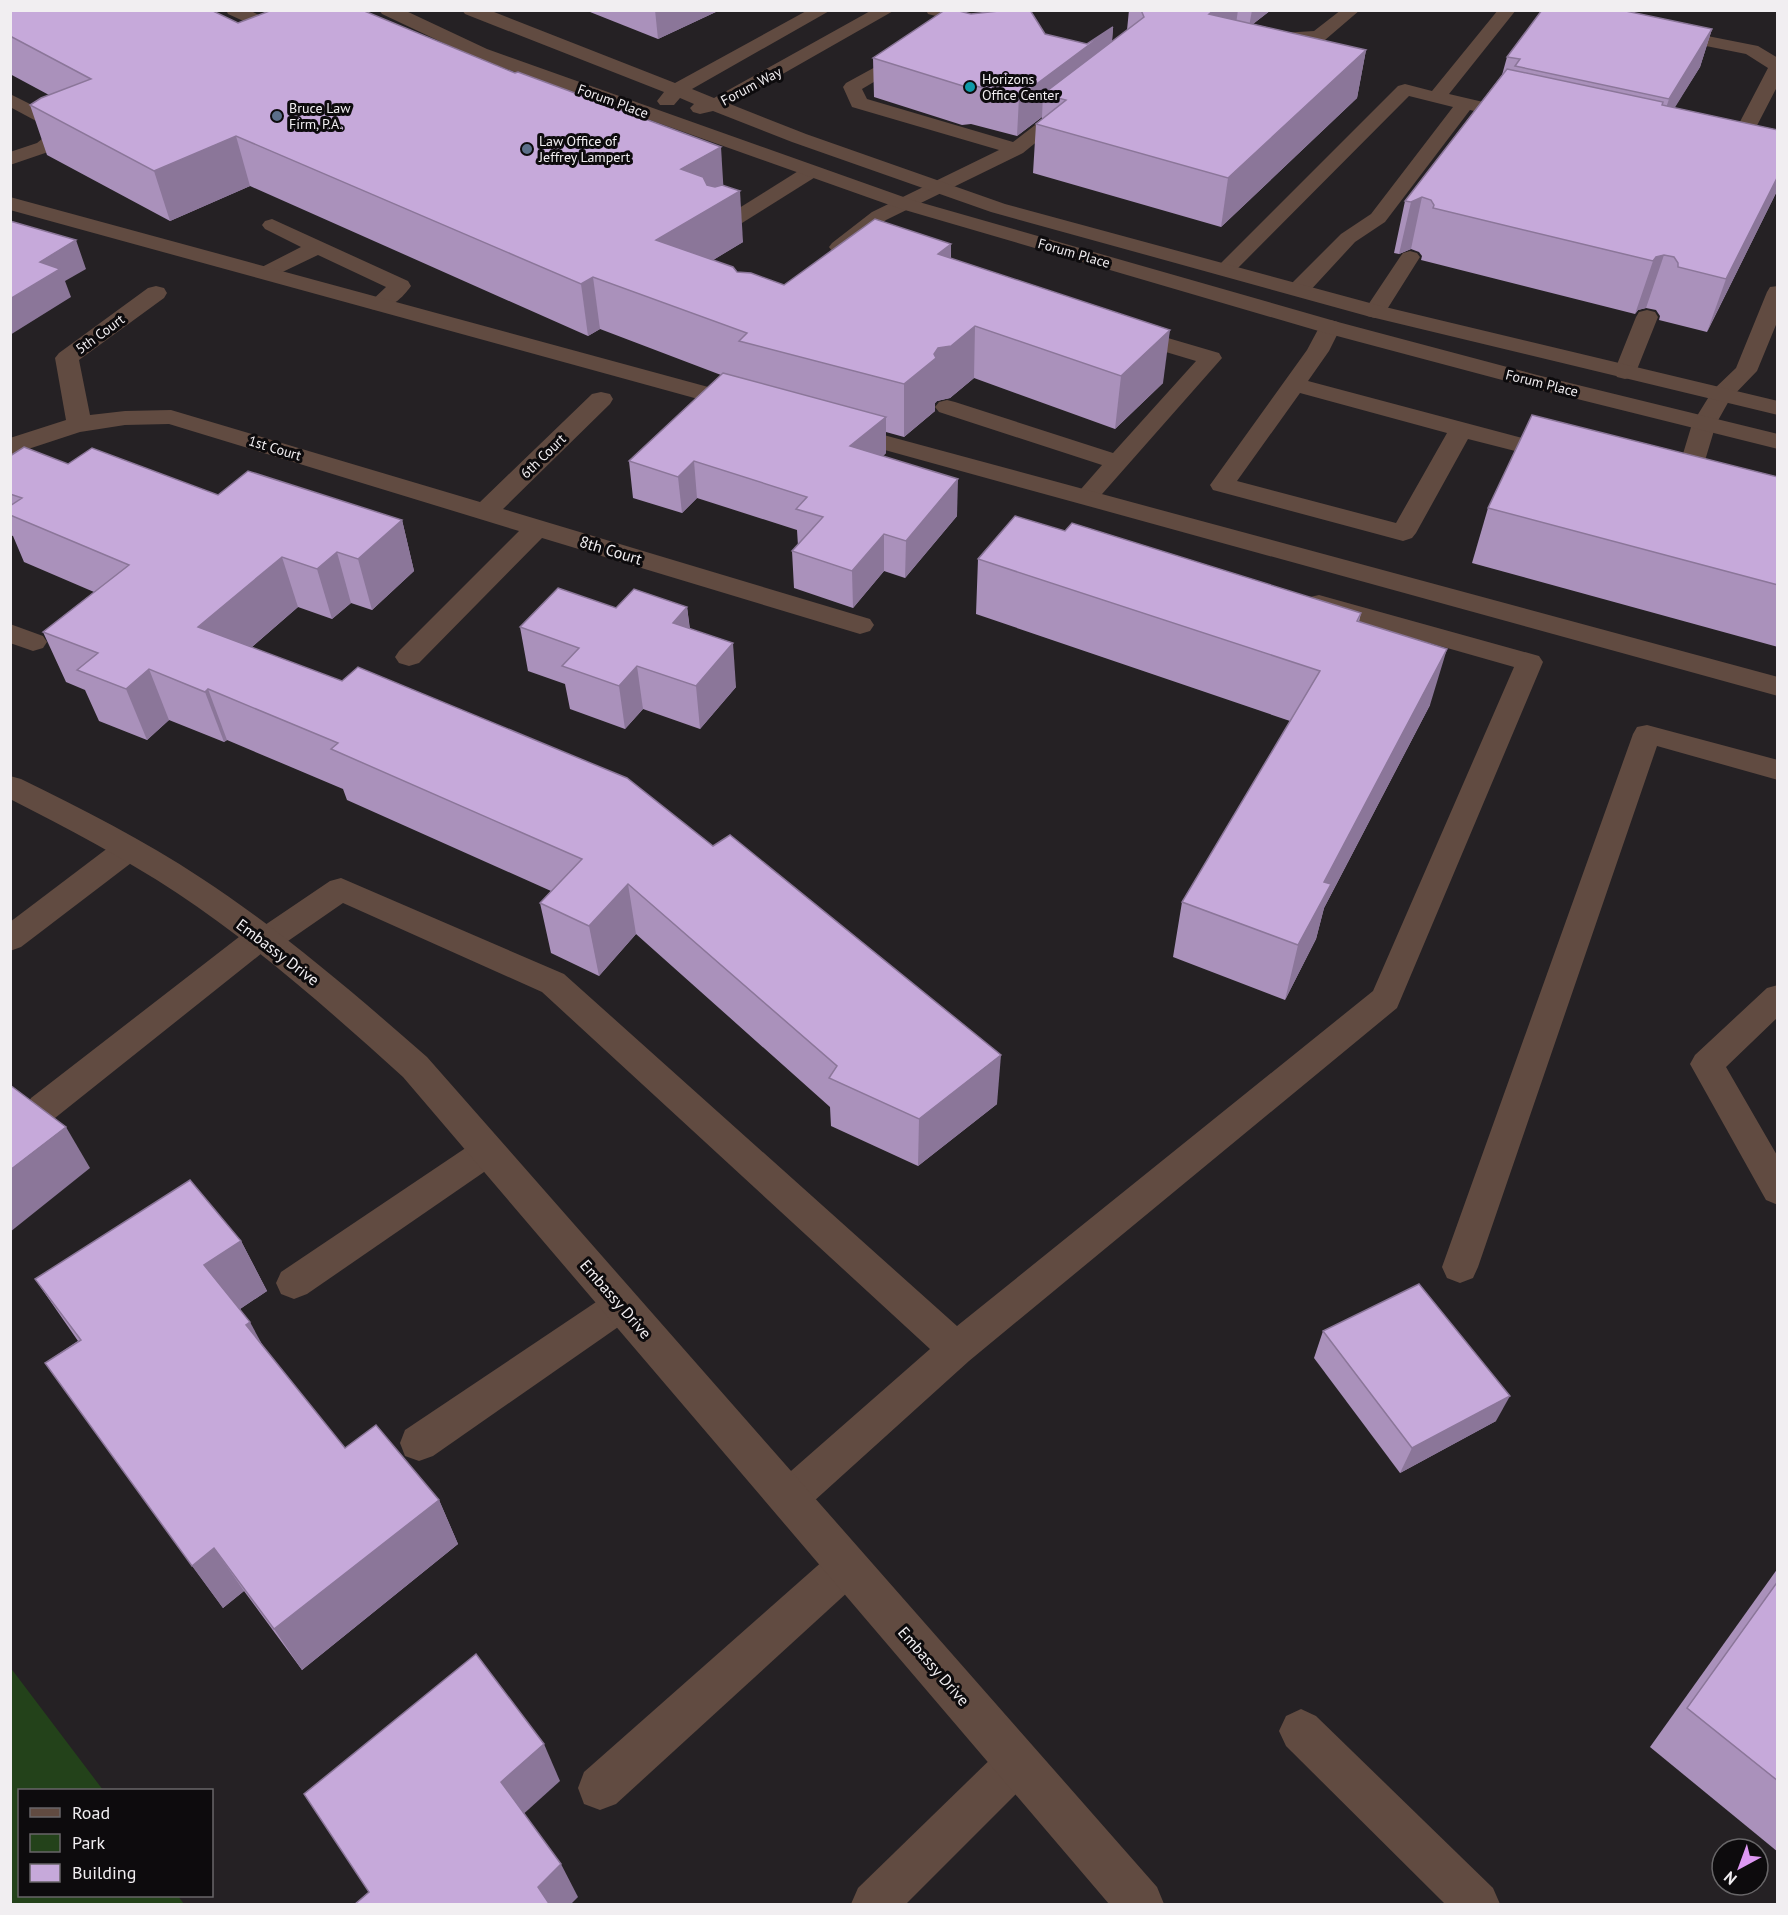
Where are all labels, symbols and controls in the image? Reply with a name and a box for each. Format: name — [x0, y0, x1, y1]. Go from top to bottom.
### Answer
street label: Forum Way — [717, 62, 785, 110]
place label: Horizons Office Center — [982, 70, 1059, 104]
street label: Forum Place — [575, 80, 651, 122]
marker: Horizons Office Center — [963, 80, 977, 94]
place label: Bruce Law Firm, P.A. — [289, 99, 351, 133]
marker: Bruce Law Firm, P.A. — [270, 109, 284, 123]
place label: Law Office of Jeffrey Lampert — [538, 132, 631, 166]
marker: Law Office of Jeffrey Lampert — [520, 142, 534, 156]
street label: Forum Place — [1036, 234, 1112, 272]
street label: 5th Court — [72, 310, 128, 358]
street label: Forum Place — [1504, 365, 1580, 401]
street label: 6th Court — [517, 430, 570, 482]
street label: 1st Court — [246, 431, 304, 465]
street label: 8th Court — [577, 531, 645, 569]
street label: Embassy Drive — [233, 914, 323, 990]
street label: Embassy Drive — [576, 1255, 656, 1343]
street label: Embassy Drive — [894, 1622, 974, 1710]
legend — [18, 1789, 213, 1897]
text: Road — [72, 1801, 110, 1824]
text: Park — [72, 1831, 105, 1854]
north arrow — [1710, 1837, 1770, 1897]
text: Building — [72, 1861, 136, 1884]
text: N — [1720, 1867, 1741, 1889]

